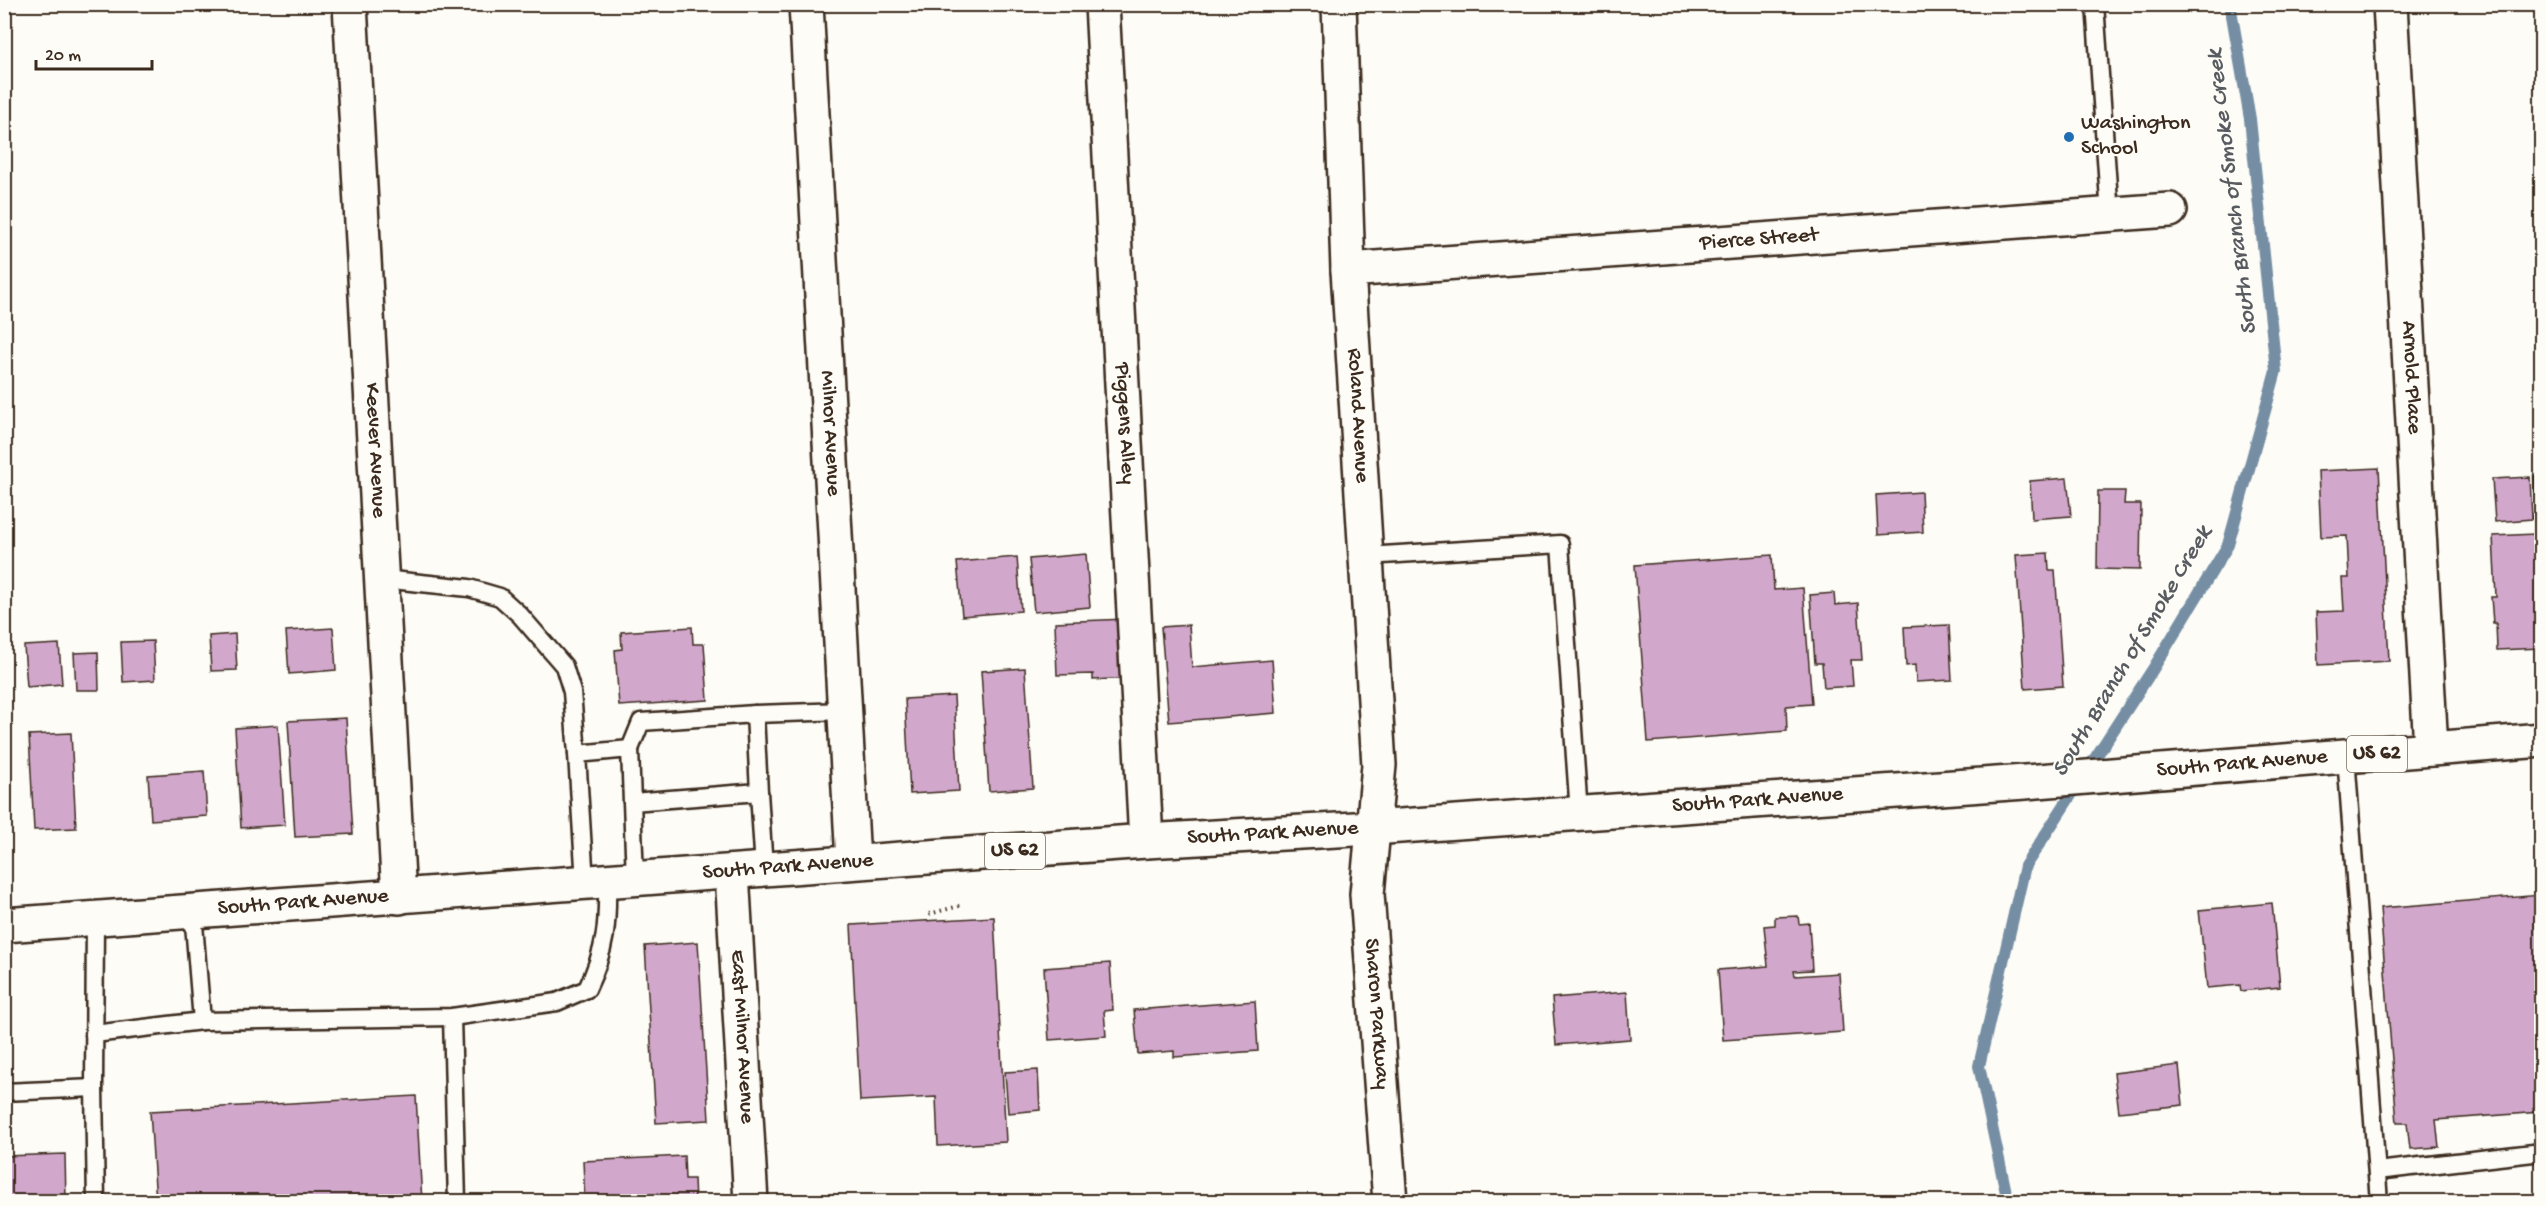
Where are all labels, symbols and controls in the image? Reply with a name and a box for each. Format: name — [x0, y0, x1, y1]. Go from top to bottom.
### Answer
scale bar — [36, 33, 152, 71]
water label: South Branch of Smoke Creek — [2201, 45, 2265, 336]
text: 20 m — [45, 46, 81, 67]
place label: Washington School — [2081, 111, 2191, 162]
marker: Washington School — [2062, 130, 2076, 144]
street label: Pierce Street — [1698, 223, 1821, 257]
street label: Arnold Place — [2394, 320, 2427, 436]
street label: Roland Avenue — [1340, 347, 1374, 484]
street label: Piggens Alley — [1108, 361, 1140, 485]
street label: Milnor Avenue — [813, 370, 846, 498]
street label: Keever Avenue — [358, 382, 391, 519]
water label: South Branch of Smoke Creek — [2047, 519, 2221, 783]
road number: US 62 — [2347, 736, 2407, 772]
street label: South Park Avenue — [2156, 744, 2329, 784]
street label: South Park Avenue — [1671, 782, 1845, 820]
street label: South Park Avenue — [1186, 816, 1360, 852]
road number: US 62 — [985, 833, 1045, 869]
street label: South Park Avenue — [701, 848, 875, 887]
street label: South Park Avenue — [217, 884, 390, 922]
street label: Sharon Parkway — [1357, 938, 1395, 1091]
street label: East Milnor Avenue — [723, 949, 760, 1125]

